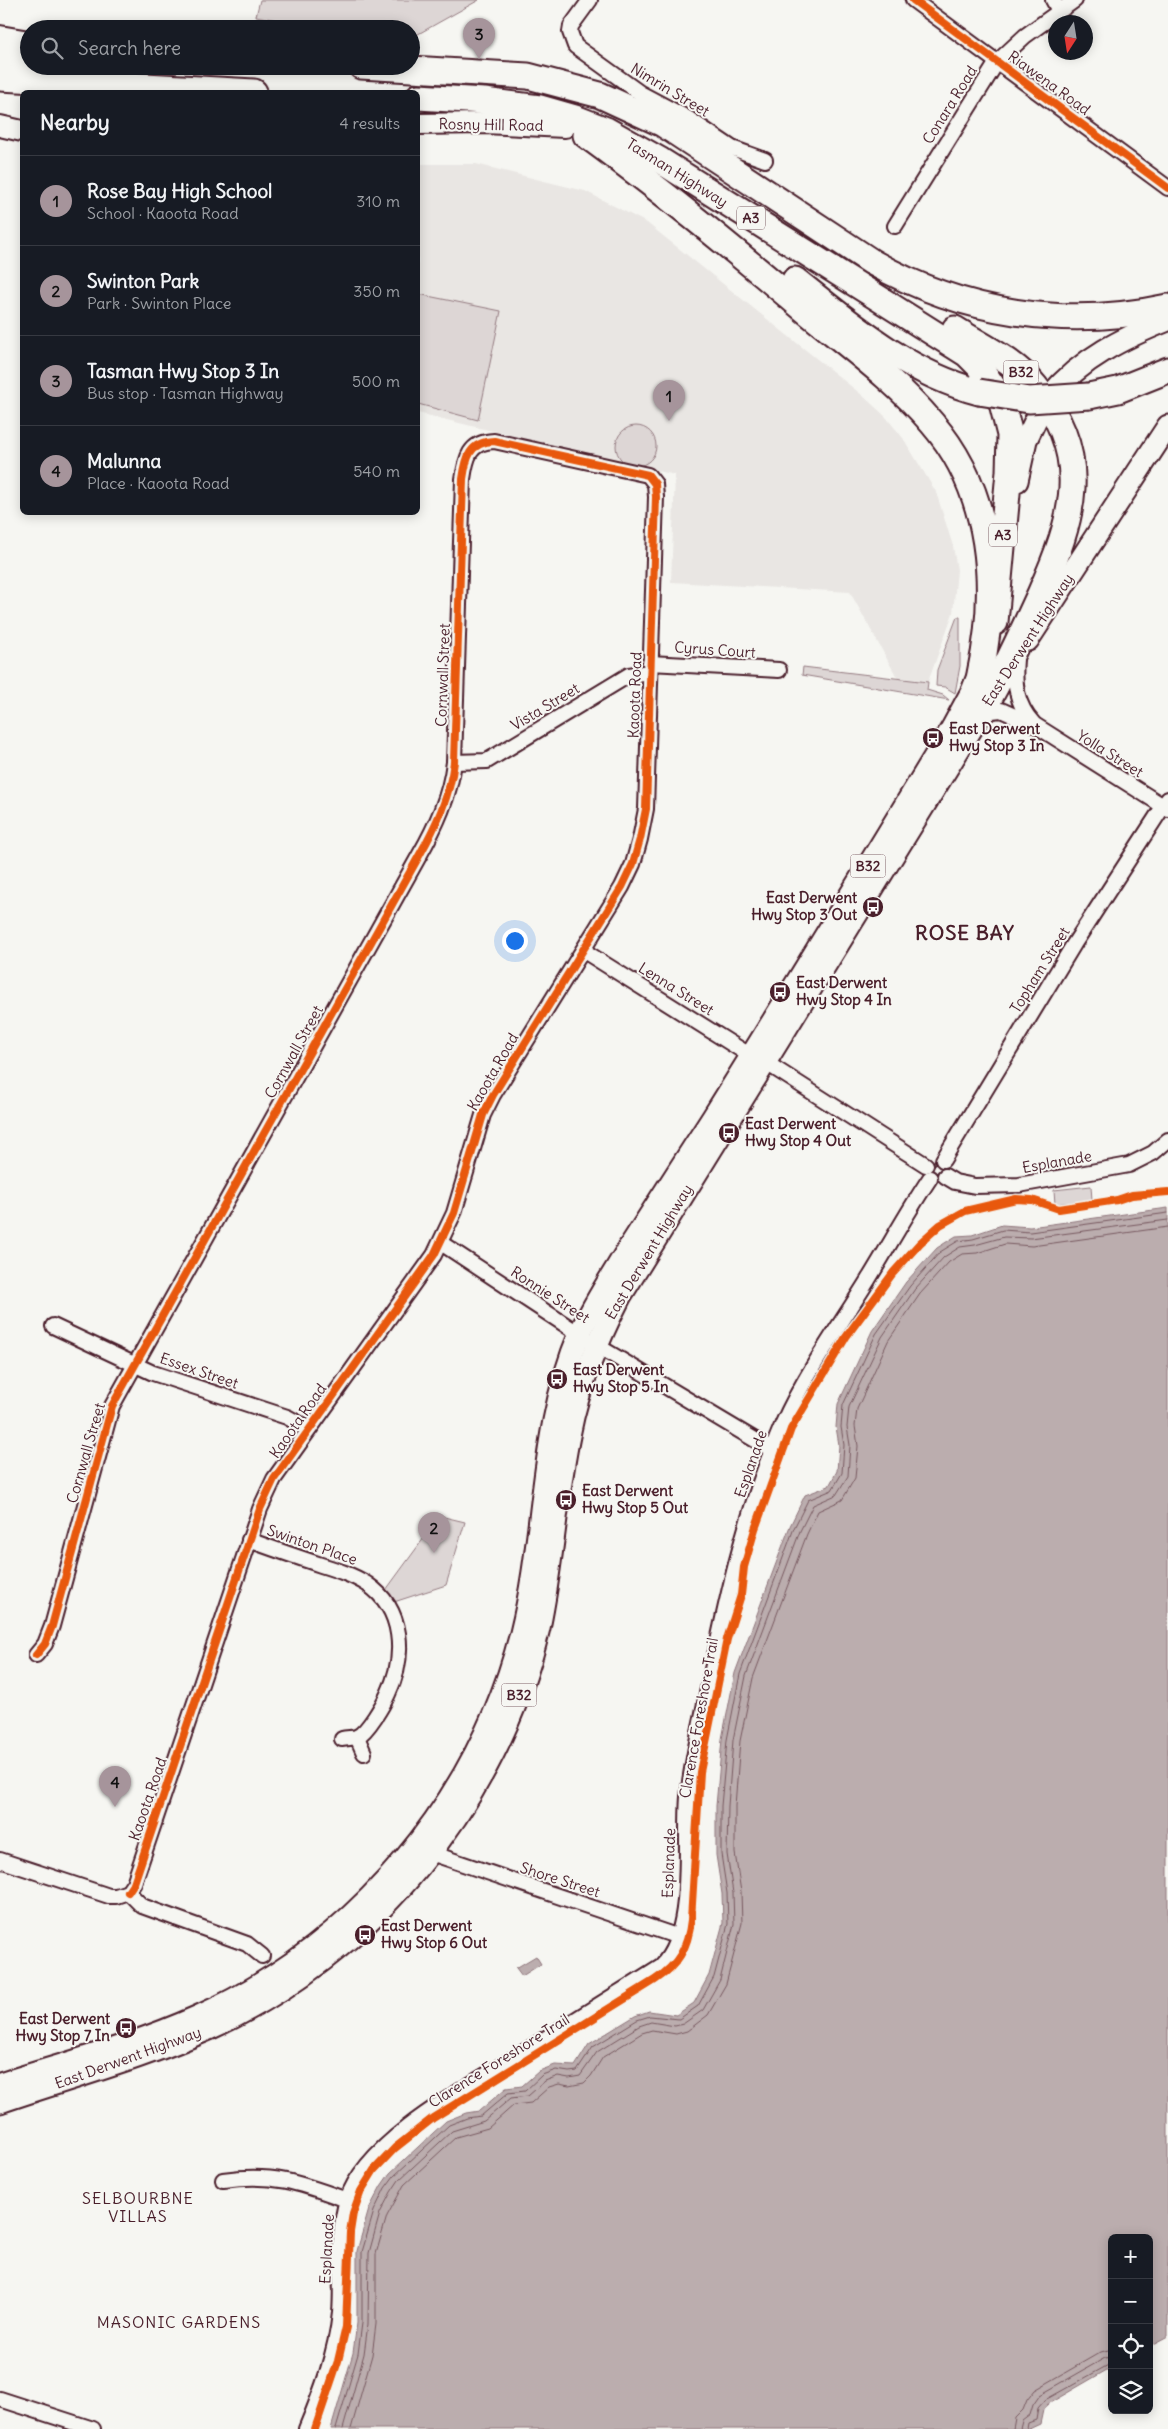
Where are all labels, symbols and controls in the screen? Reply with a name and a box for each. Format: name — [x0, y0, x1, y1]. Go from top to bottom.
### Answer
north arrow — [1048, 15, 1093, 60]
pin: 3 — [463, 18, 495, 59]
search box — [20, 20, 420, 75]
icon: search — [38, 34, 66, 62]
text: Search here — [78, 36, 181, 60]
street label: Riawena Road — [1004, 46, 1094, 119]
street label: Nimrin Street — [627, 59, 713, 121]
street label: Conara Road — [918, 62, 981, 147]
text: Nearby — [40, 109, 110, 136]
text: 4 results — [339, 113, 400, 133]
street label: Rosny Hill Road — [438, 114, 544, 135]
street label: Tasman Highway — [623, 134, 732, 211]
text: Rose Bay High School — [87, 179, 272, 203]
text: 1 — [53, 191, 59, 211]
text: 310 m — [356, 191, 400, 211]
text: School · Kaoota Road — [87, 203, 239, 223]
road number: A3 — [737, 207, 765, 230]
text: Swinton Park — [87, 269, 199, 293]
text: 2 — [52, 281, 60, 301]
text: 350 m — [353, 281, 400, 301]
text: Park · Swinton Place — [87, 293, 231, 313]
text: Tasman Hwy Stop 3 In — [87, 359, 279, 383]
road number: B32 — [1004, 361, 1038, 384]
text: 3 — [51, 371, 61, 391]
text: 500 m — [352, 371, 400, 391]
pin: 1 — [653, 380, 685, 421]
text: Bus stop · Tasman Highway — [87, 383, 284, 403]
text: Malunna — [87, 449, 161, 473]
text: 4 — [51, 461, 61, 481]
text: 540 m — [353, 461, 400, 481]
text: Place · Kaoota Road — [87, 473, 229, 493]
road number: A3 — [989, 524, 1017, 546]
street label: East Derwent Highway — [978, 570, 1078, 710]
street label: Cornwall Street — [431, 623, 454, 727]
street label: Cyrus Court — [674, 637, 756, 662]
street label: Kaoota Road — [623, 651, 646, 739]
street label: Vista Street — [507, 679, 583, 734]
place label: East Derwent Hwy Stop 3 In — [949, 719, 1045, 756]
bus stop icon: East Derwent Hwy Stop 3 In — [921, 726, 945, 750]
street label: Yolla Street — [1074, 726, 1147, 781]
road number: B32 — [850, 854, 886, 878]
place label: East Derwent Hwy Stop 3 Out — [751, 888, 858, 925]
bus stop icon: East Derwent Hwy Stop 3 Out — [861, 895, 885, 919]
district label: ROSE BAY — [915, 920, 1015, 945]
street label: Topham Street — [1006, 923, 1074, 1016]
your location — [502, 928, 528, 954]
street label: Lenna Street — [635, 958, 717, 1019]
place label: East Derwent Hwy Stop 4 In — [796, 973, 892, 1010]
bus stop icon: East Derwent Hwy Stop 4 In — [768, 980, 792, 1004]
street label: Cornwall Street — [260, 1002, 327, 1102]
street label: Kaoota Road — [463, 1029, 523, 1114]
place label: East Derwent Hwy Stop 4 Out — [745, 1114, 852, 1151]
bus stop icon: East Derwent Hwy Stop 4 Out — [717, 1121, 741, 1145]
street label: Esplanade — [1021, 1146, 1093, 1177]
street label: East Derwent Highway — [601, 1181, 696, 1323]
street label: Ronnie Street — [507, 1262, 593, 1327]
street label: Essex Street — [158, 1348, 241, 1393]
place label: East Derwent Hwy Stop 5 In — [573, 1360, 669, 1397]
bus stop icon: East Derwent Hwy Stop 5 In — [545, 1367, 569, 1391]
street label: Kaoota Road — [265, 1380, 330, 1462]
street label: Cornwall Street — [62, 1400, 109, 1505]
street label: Esplanade — [730, 1428, 771, 1500]
place label: East Derwent Hwy Stop 5 Out — [582, 1481, 689, 1518]
bus stop icon: East Derwent Hwy Stop 5 Out — [554, 1488, 578, 1512]
pin: 2 — [418, 1512, 450, 1553]
street label: Swinton Place — [265, 1520, 360, 1569]
street label: Clarence Foreshore Trail — [675, 1636, 722, 1800]
road number: B32 — [502, 1684, 536, 1706]
street label: Kaoota Road — [124, 1755, 171, 1843]
pin: 4 — [99, 1766, 131, 1807]
street label: Esplanade — [658, 1828, 679, 1898]
street label: Shore Street — [518, 1858, 602, 1901]
place label: East Derwent Hwy Stop 6 Out — [381, 1916, 488, 1953]
bus stop icon: East Derwent Hwy Stop 6 Out — [353, 1923, 377, 1947]
place label: East Derwent Hwy Stop 7 In — [16, 2009, 111, 2046]
street label: Clarence Foreshore Trail — [425, 2009, 573, 2112]
bus stop icon: East Derwent Hwy Stop 7 In — [114, 2016, 138, 2040]
street label: East Derwent Highway — [52, 2022, 204, 2093]
district label: SELBOURBNE VILLAS — [82, 2188, 194, 2226]
street label: Esplanade — [315, 2213, 338, 2284]
map controls — [1108, 2234, 1153, 2414]
button: + — [1108, 2234, 1153, 2279]
button: − — [1108, 2279, 1153, 2324]
district label: MASONIC GARDENS — [97, 2312, 261, 2332]
button: locate — [1108, 2324, 1153, 2369]
button: layers — [1108, 2369, 1153, 2414]

